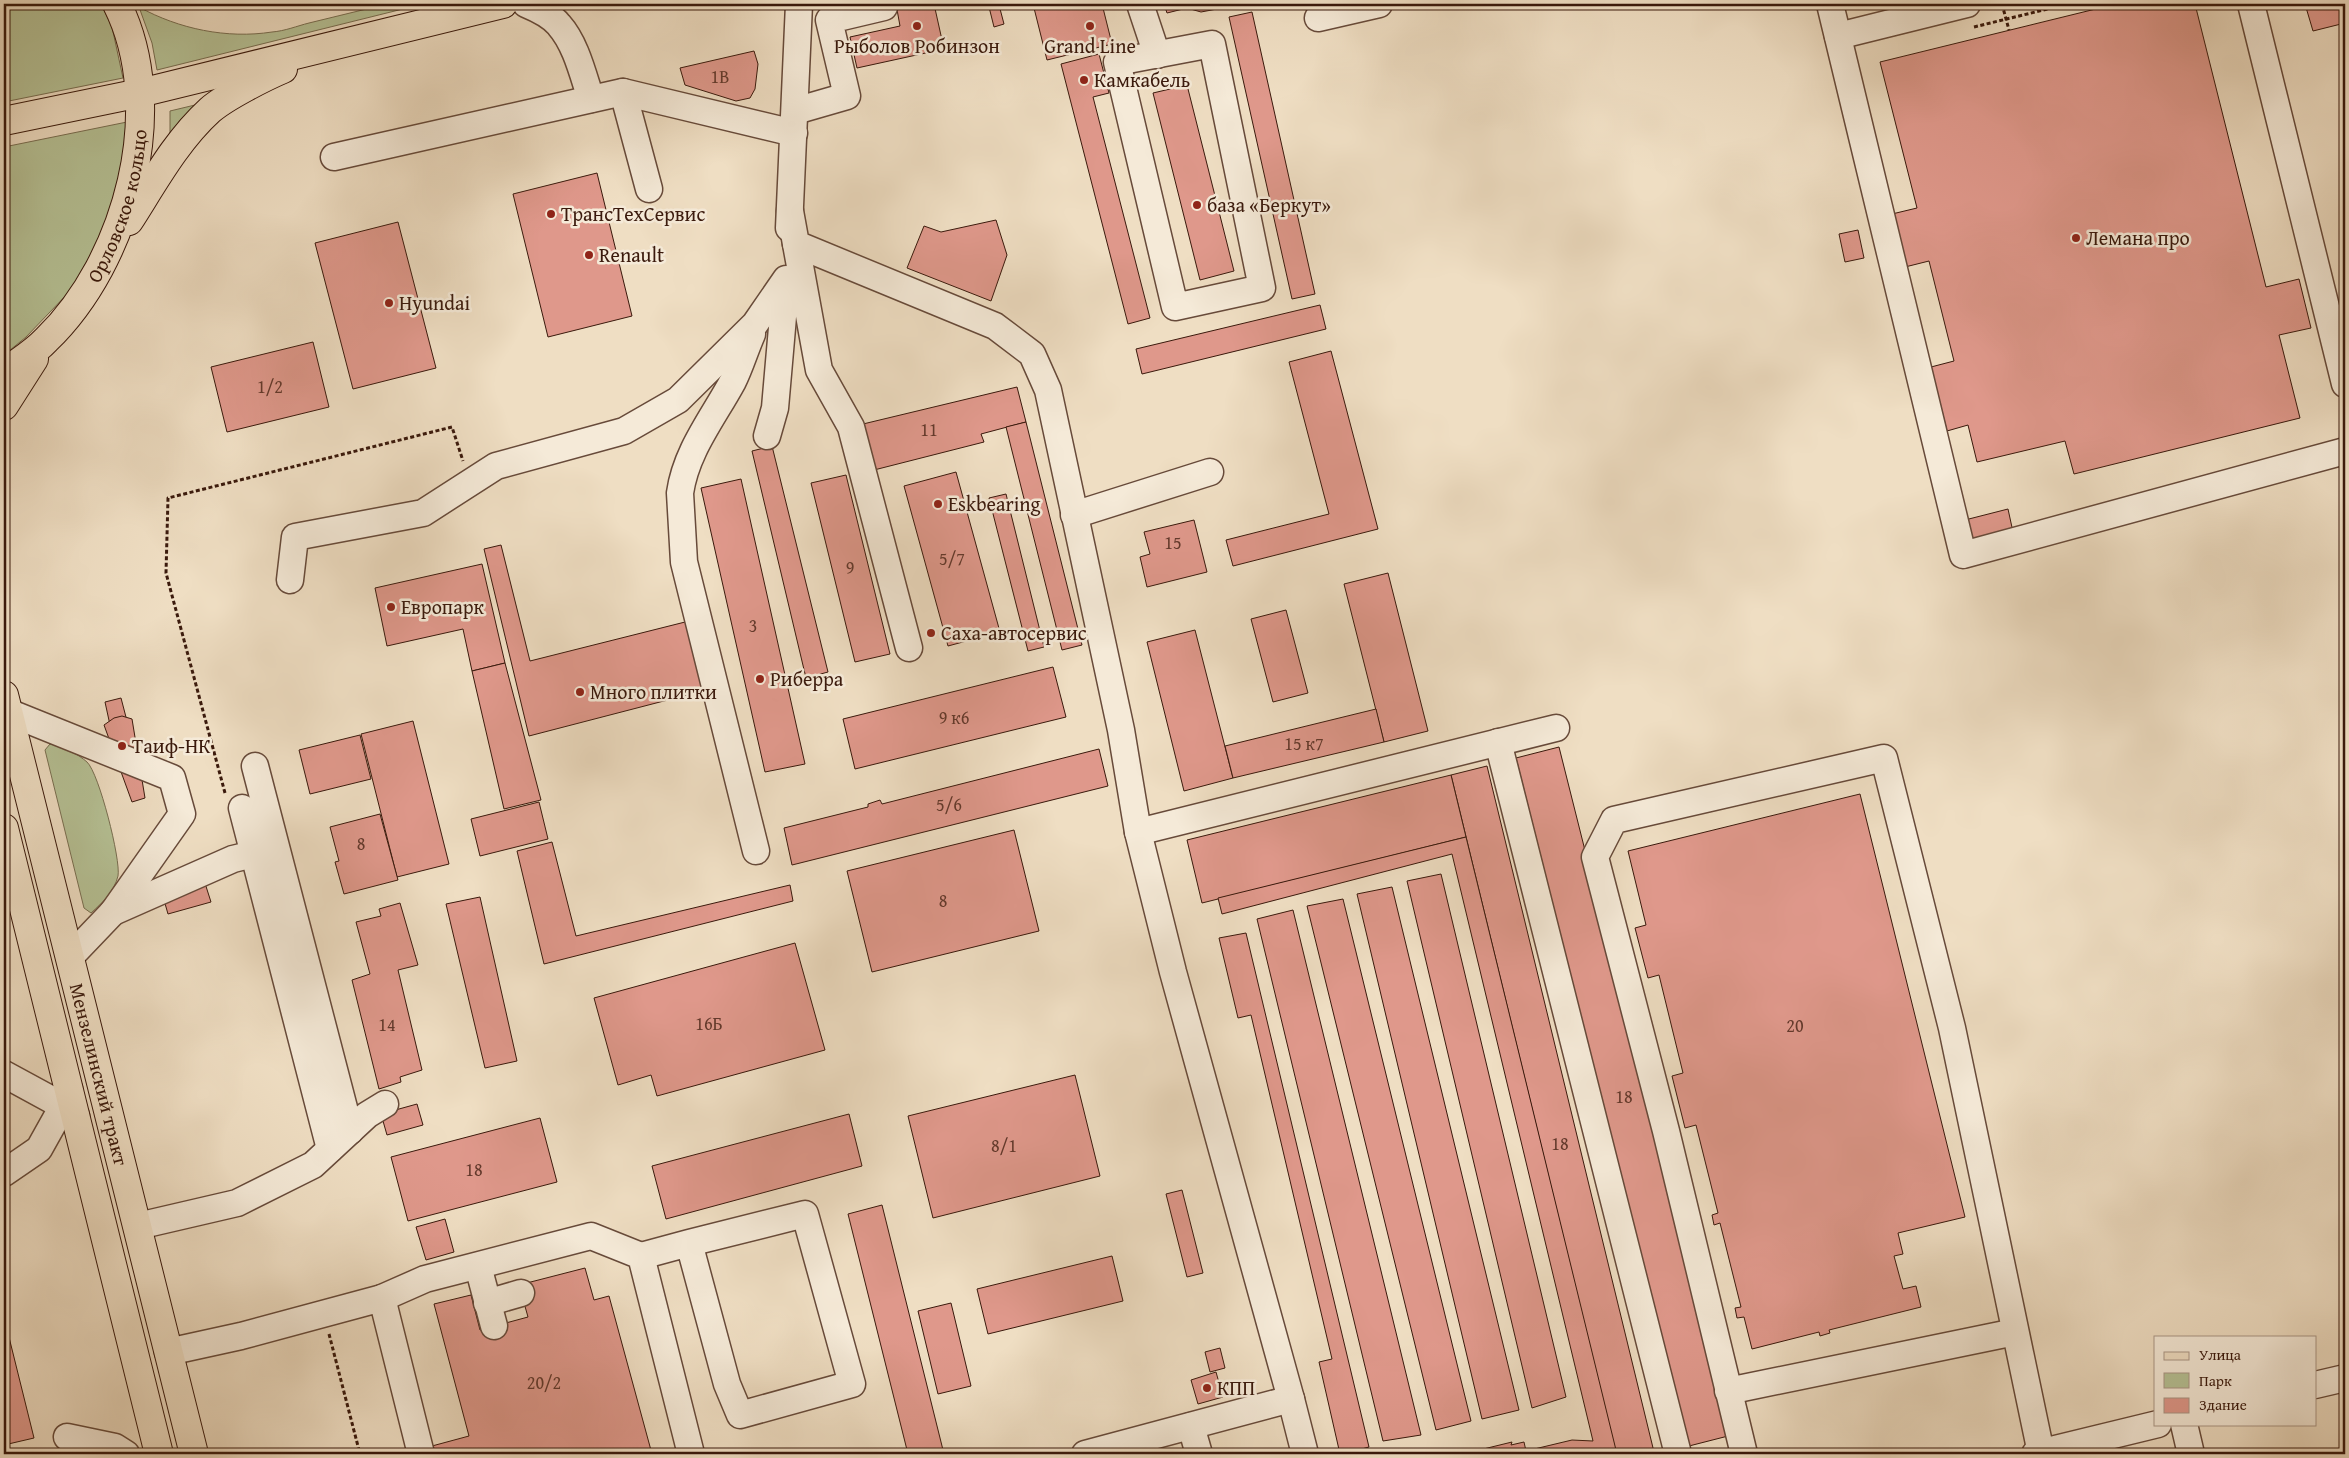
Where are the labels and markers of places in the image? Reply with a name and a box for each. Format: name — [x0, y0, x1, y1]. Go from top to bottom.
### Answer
marker: Рыболов Робинзон — [911, 20, 923, 32]
marker: Grand Line — [1084, 20, 1096, 32]
place label: Рыболов Робинзон — [834, 31, 1000, 60]
place label: Grand Line — [1044, 31, 1136, 60]
place label: Камкабель — [1094, 65, 1190, 94]
marker: Камкабель — [1078, 74, 1090, 86]
place label: база «Беркут» — [1207, 190, 1331, 219]
place label: ТрансТехСервис — [561, 199, 705, 228]
marker: база «Беркут» — [1191, 199, 1203, 211]
marker: ТрансТехСервис — [545, 208, 557, 220]
place label: Лемана про — [2086, 223, 2190, 252]
marker: Лемана про — [2070, 232, 2082, 244]
place label: Renault — [599, 240, 664, 269]
marker: Renault — [583, 249, 595, 261]
place label: Hyundai — [399, 288, 470, 317]
marker: Hyundai — [383, 297, 395, 309]
place label: Eskbearing — [948, 489, 1040, 518]
marker: Eskbearing — [932, 498, 944, 510]
place label: Европарк — [401, 592, 484, 621]
marker: Европарк — [385, 601, 397, 613]
place label: Саха-автосервис — [941, 618, 1087, 647]
marker: Саха-автосервис — [925, 627, 937, 639]
place label: Риберра — [770, 664, 844, 693]
marker: Риберра — [754, 673, 766, 685]
place label: Много плитки — [590, 677, 717, 706]
marker: Много плитки — [574, 686, 586, 698]
place label: Таиф-НК — [132, 731, 211, 760]
marker: Таиф-НК — [116, 740, 128, 752]
place label: КПП — [1217, 1373, 1255, 1402]
marker: КПП — [1201, 1382, 1213, 1394]

